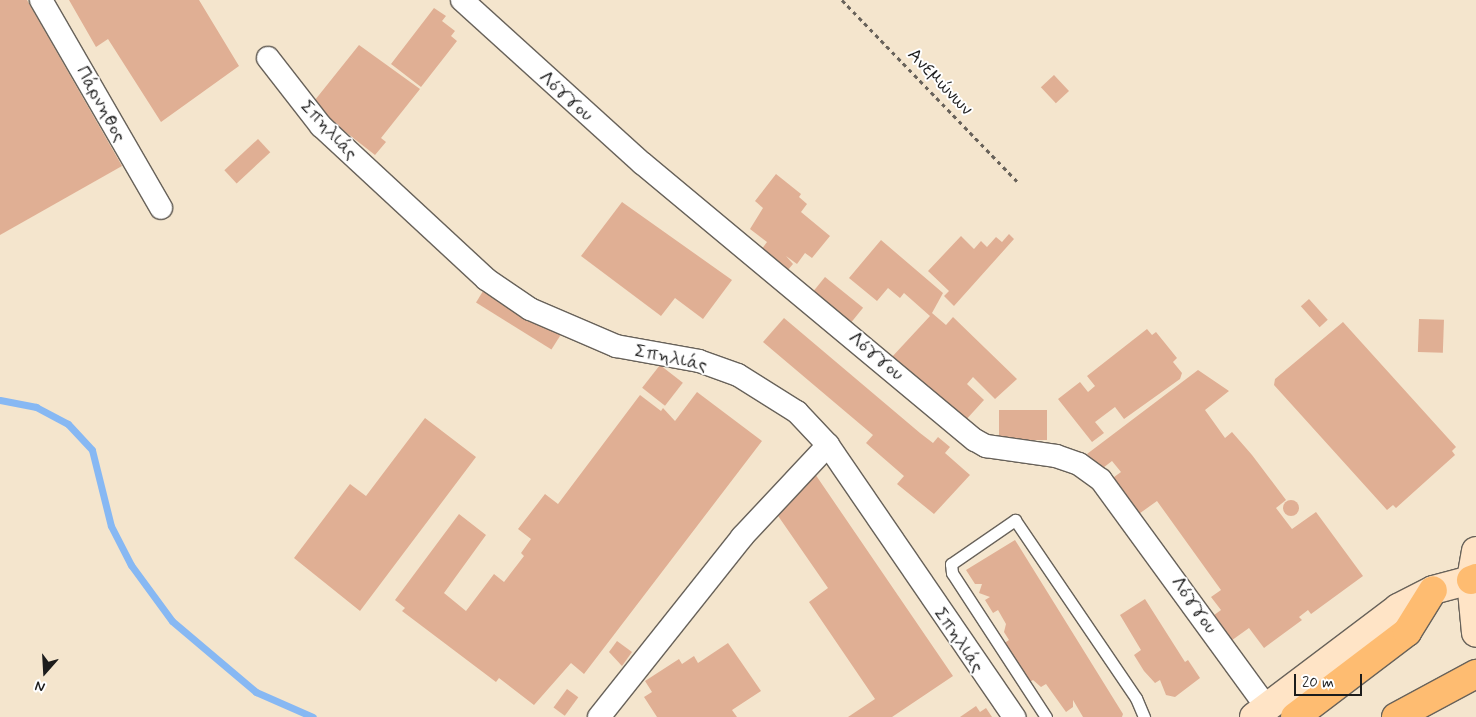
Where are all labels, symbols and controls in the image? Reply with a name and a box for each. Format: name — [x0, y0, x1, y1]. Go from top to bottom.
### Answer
street label: Ανεμώνων — [902, 44, 978, 120]
street label: Πάρνηθος — [71, 62, 131, 146]
street label: Λόγγου — [534, 66, 598, 126]
street label: Σπηλιάς — [296, 95, 362, 165]
street label: Λόγγου — [844, 326, 908, 386]
street label: Σπηλιάς — [633, 339, 709, 377]
street label: Λόγγου — [1166, 572, 1222, 638]
street label: Σπηλιάς — [929, 603, 989, 677]
north arrow — [20, 647, 70, 697]
scale bar — [1296, 664, 1364, 696]
text: 20 m — [1302, 673, 1334, 693]
text: N — [33, 676, 47, 696]

